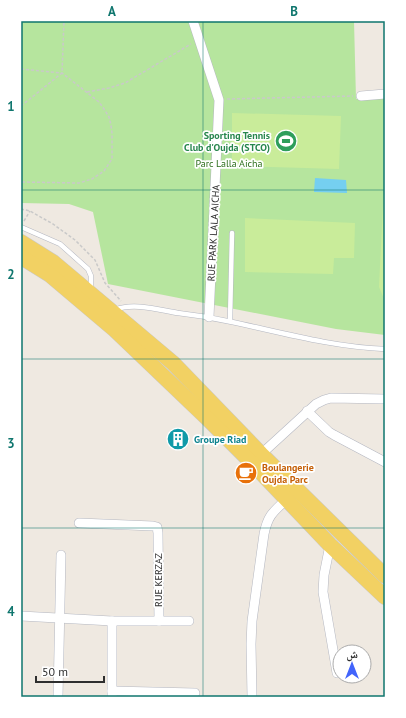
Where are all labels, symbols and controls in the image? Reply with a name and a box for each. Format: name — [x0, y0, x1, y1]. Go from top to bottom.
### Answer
text: A — [108, 3, 116, 20]
text: B — [290, 3, 298, 20]
text: 1 — [7, 98, 15, 115]
sports icon: Sporting Tennis Club d'Oujda (STCO) — [273, 128, 299, 154]
place label: Sporting Tennis Club d'Oujda (STCO) — [184, 129, 270, 154]
park label: Parc Lalla Aicha — [195, 157, 263, 170]
street label: RUE PARK LALA AICHA — [204, 184, 223, 282]
text: 2 — [7, 266, 15, 283]
building icon: Groupe Riad — [165, 426, 191, 452]
place label: Groupe Riad — [194, 433, 246, 446]
text: 3 — [7, 435, 15, 452]
cafe icon: Boulangerie Oujda Parc — [233, 460, 259, 486]
place label: Boulangerie Oujda Parc — [262, 461, 314, 486]
street label: RUE KERZAZ — [152, 552, 165, 607]
text: 4 — [7, 603, 15, 620]
north arrow — [332, 644, 372, 684]
text: ش — [346, 647, 358, 662]
scale bar — [36, 658, 104, 684]
text: 50 m — [42, 664, 68, 679]

